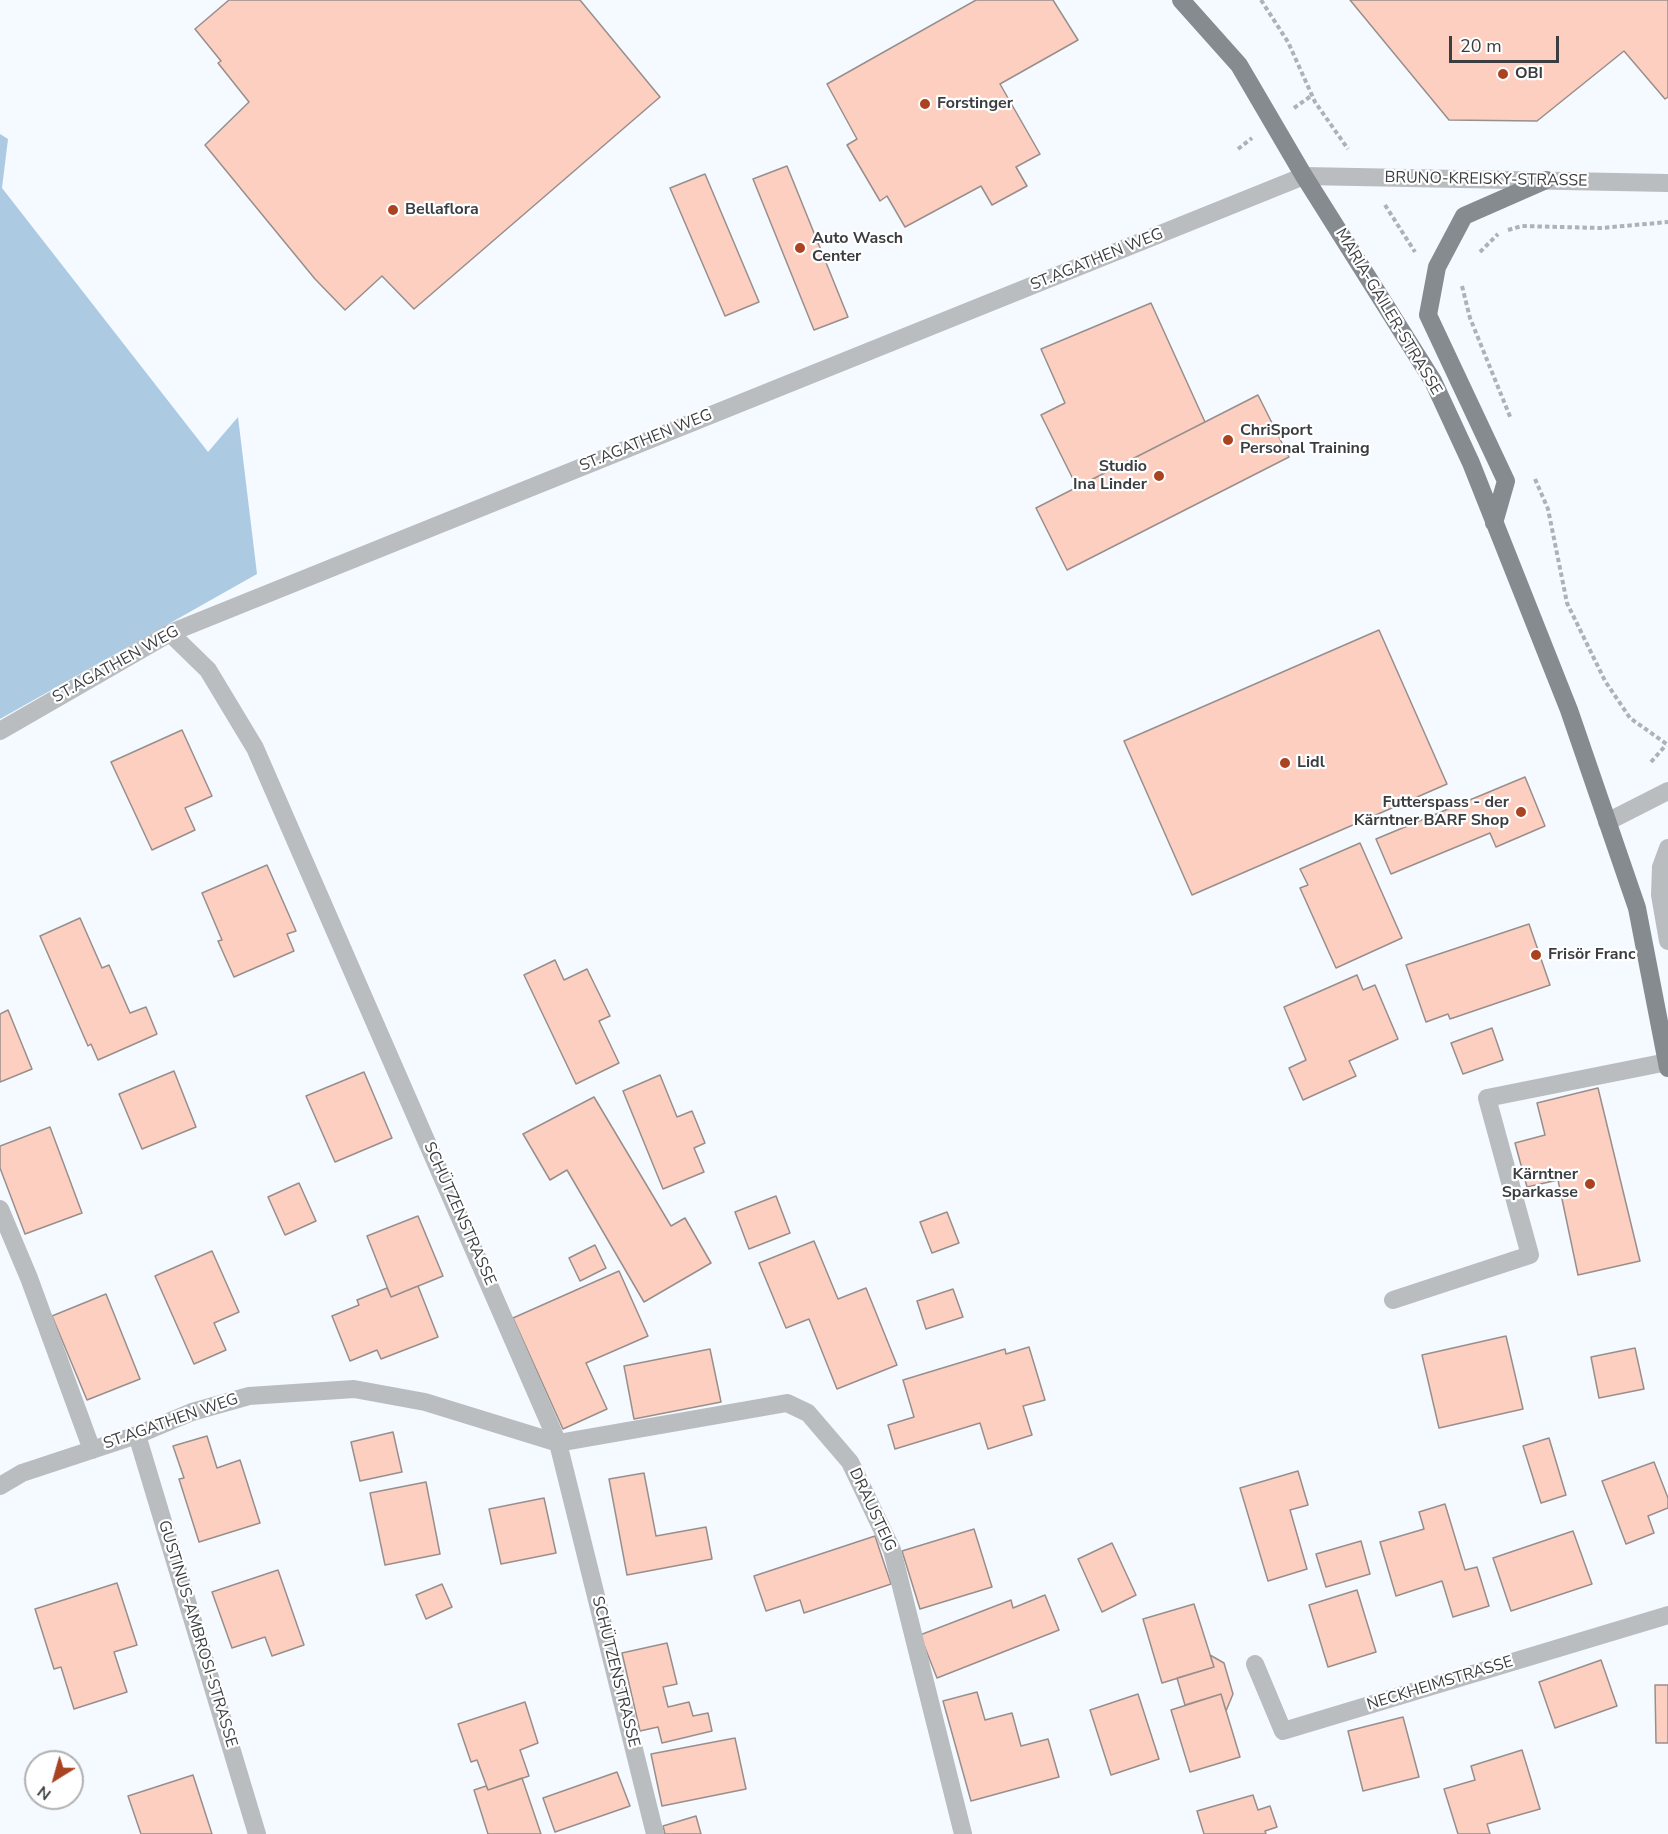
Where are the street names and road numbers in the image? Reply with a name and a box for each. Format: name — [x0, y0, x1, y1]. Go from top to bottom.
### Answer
street label: BRUNO-KREISKY-STRASSE — [1384, 169, 1588, 191]
street label: ST.AGATHEN WEG — [1028, 225, 1166, 295]
street label: MARIA-GAILER-STRASSE — [1331, 225, 1445, 399]
street label: ST.AGATHEN WEG — [577, 406, 715, 476]
street label: ST.AGATHEN WEG — [50, 622, 182, 708]
street label: SCHÜTZENSTRASSE — [419, 1139, 499, 1289]
street label: ST.AGATHEN WEG — [101, 1390, 241, 1454]
street label: DRAUSTEIG — [844, 1465, 900, 1555]
street label: GUSTINUS-AMBROSI-STRASSE — [153, 1518, 241, 1750]
street label: SCHÜTZENSTRASSE — [587, 1595, 643, 1749]
street label: NECKHEIMSTRASSE — [1365, 1653, 1515, 1715]

